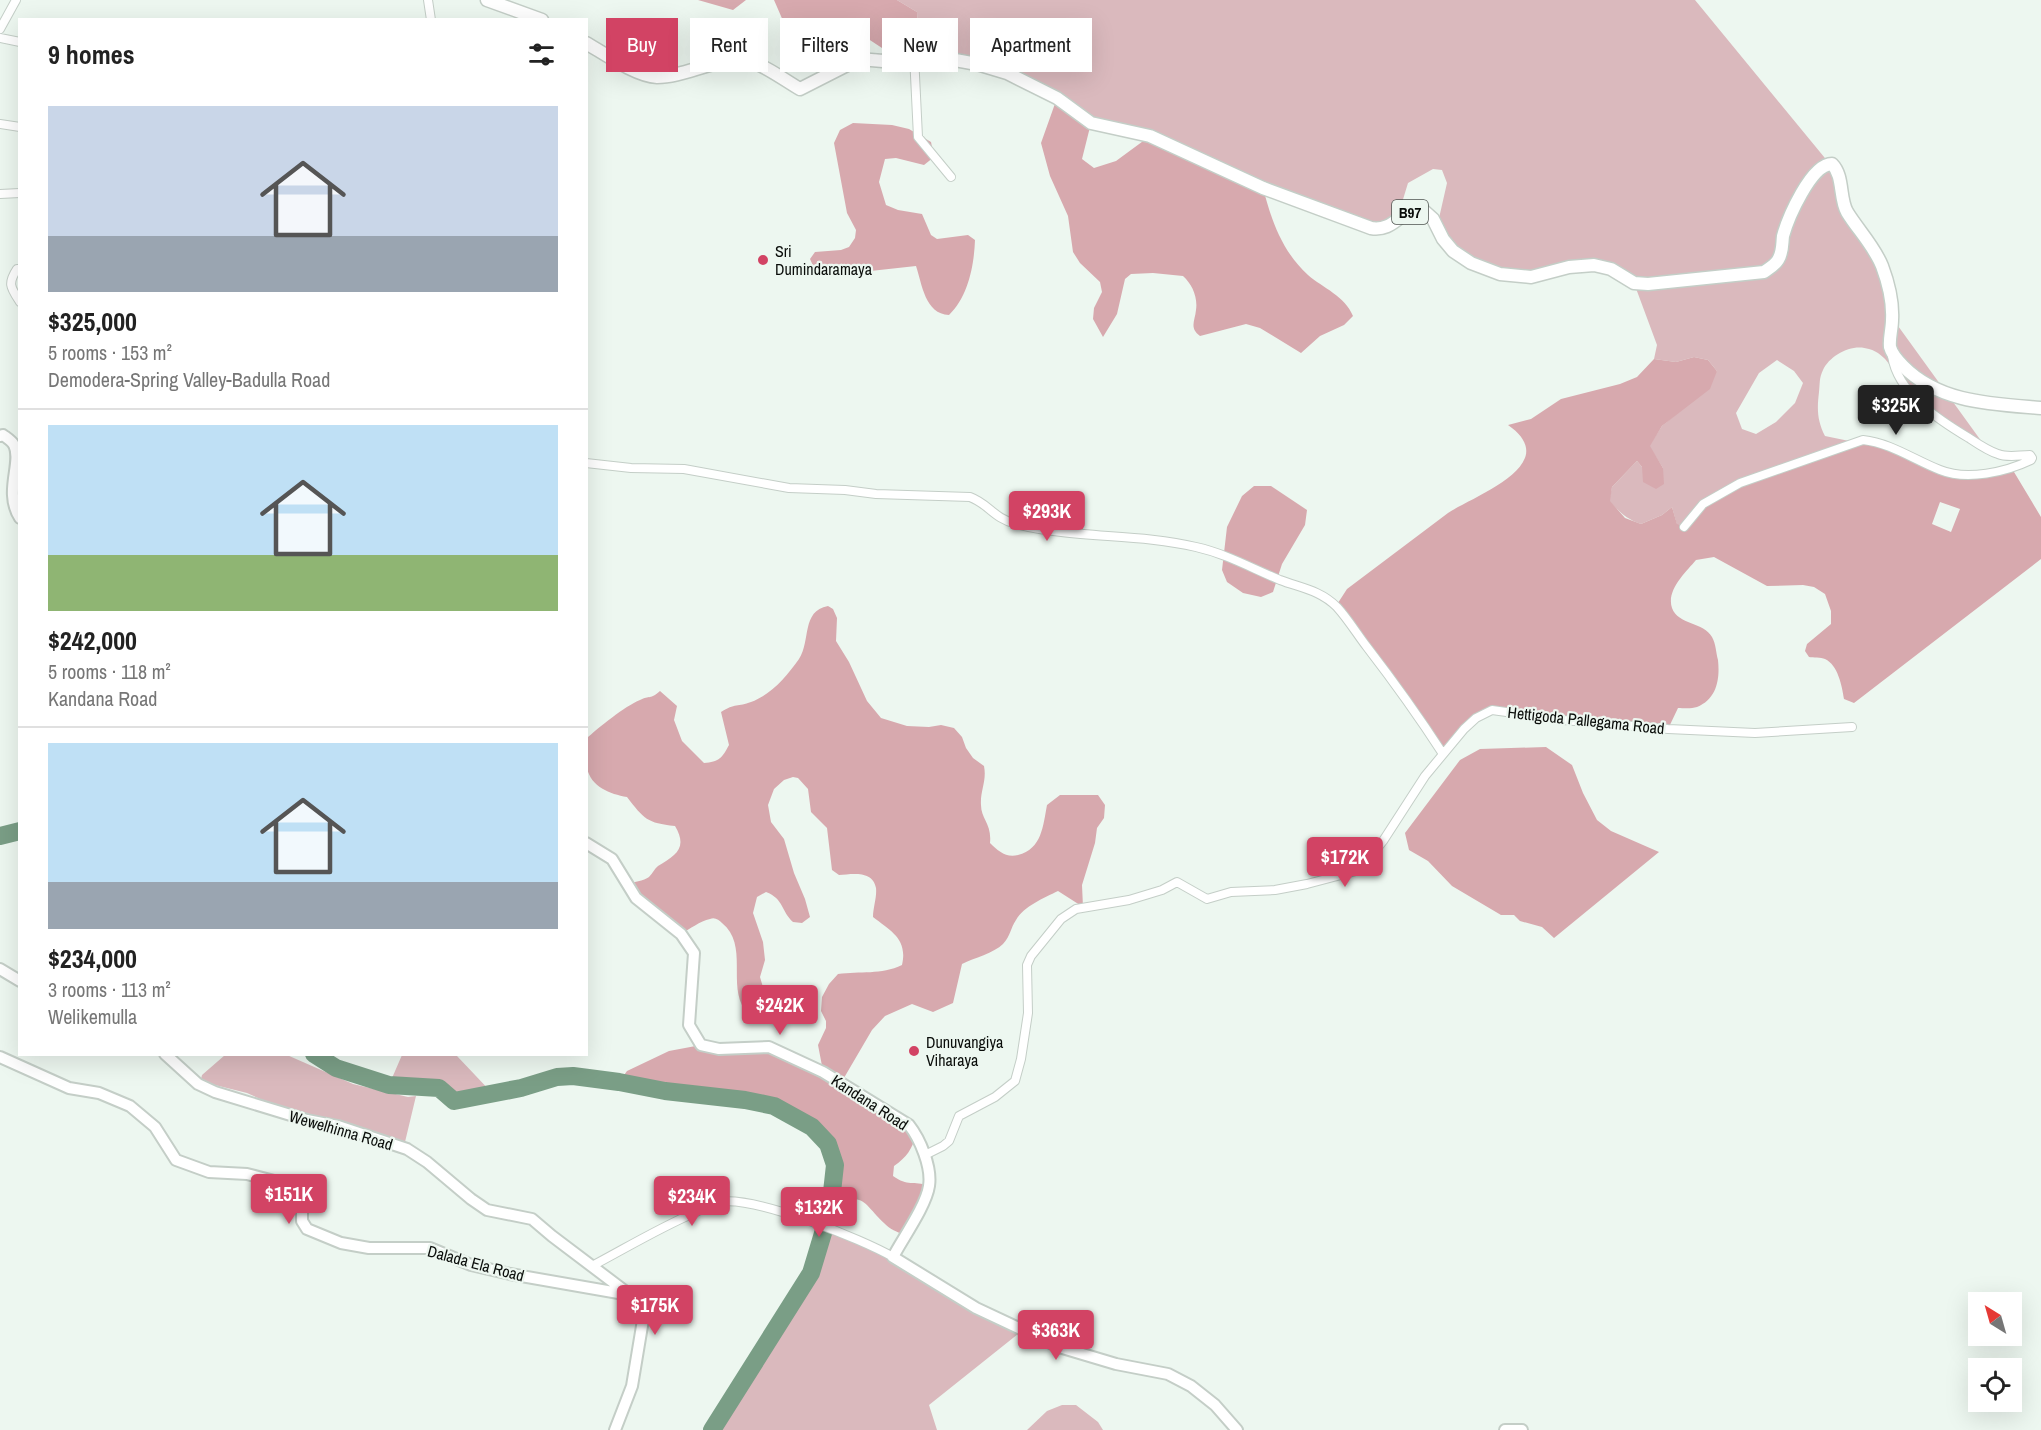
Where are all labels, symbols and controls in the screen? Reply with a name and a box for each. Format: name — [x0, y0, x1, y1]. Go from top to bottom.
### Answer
chip: Buy — [606, 18, 678, 72]
chip: Rent — [690, 18, 768, 72]
chip: Filters — [780, 18, 870, 72]
chip: New — [882, 18, 958, 72]
chip: Apartment — [970, 18, 1092, 72]
text: 9 homes — [48, 37, 135, 72]
icon: filters — [525, 38, 558, 71]
icon: home — [249, 145, 357, 253]
road number: B97 — [1392, 200, 1428, 224]
place label: Sri Dumindaramaya — [775, 240, 873, 280]
marker: Sri Dumindaramaya — [756, 253, 770, 267]
text: $325,000 — [48, 304, 137, 339]
text: 5 rooms · 153 m² — [48, 339, 172, 366]
text: Demodera-Spring Valley-Badulla Road — [48, 366, 330, 393]
pin: $325K — [1854, 385, 1938, 436]
text: $325K — [1872, 391, 1920, 418]
icon: home — [249, 464, 357, 572]
pin: $293K — [1005, 491, 1089, 542]
text: $293K — [1023, 497, 1071, 524]
text: $242,000 — [48, 623, 137, 658]
text: 5 rooms · 118 m² — [48, 658, 171, 685]
text: Kandana Road — [48, 685, 157, 712]
street label: Hettigoda Pallegama Road — [1507, 701, 1665, 739]
icon: home — [249, 782, 357, 890]
pin: $172K — [1303, 837, 1387, 888]
text: $172K — [1321, 843, 1369, 870]
text: $234,000 — [48, 941, 137, 976]
text: 3 rooms · 113 m² — [48, 976, 171, 1003]
pin: $242K — [738, 985, 822, 1036]
text: $242K — [756, 991, 804, 1018]
text: Welikemulla — [48, 1003, 137, 1030]
place label: Dunuvangiya Viharaya — [926, 1031, 1004, 1071]
marker: Dunuvangiya Viharaya — [907, 1044, 921, 1058]
street label: Kandana Road — [827, 1069, 913, 1135]
street label: Wewelhinna Road — [287, 1105, 395, 1155]
pin: $151K — [247, 1174, 331, 1225]
pin: $234K — [650, 1176, 734, 1227]
text: $151K — [265, 1180, 313, 1207]
text: $234K — [668, 1182, 716, 1209]
pin: $132K — [777, 1187, 861, 1238]
text: $132K — [795, 1193, 843, 1220]
street label: Dalada Ela Road — [425, 1240, 527, 1286]
pin: $175K — [613, 1285, 697, 1336]
text: $175K — [631, 1291, 679, 1318]
north arrow — [1968, 1292, 2022, 1346]
map controls — [1968, 1292, 2022, 1412]
pin: $363K — [1014, 1310, 1098, 1361]
text: $363K — [1032, 1316, 1080, 1343]
button: locate — [1968, 1358, 2022, 1412]

